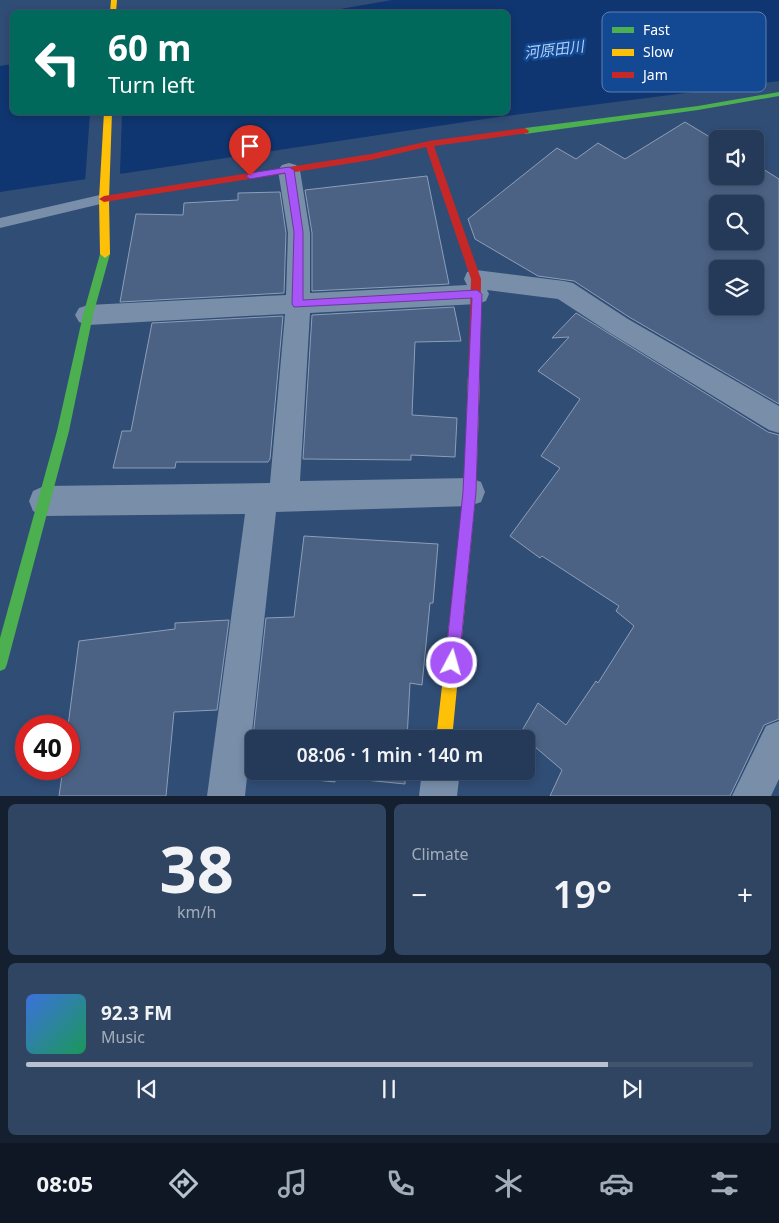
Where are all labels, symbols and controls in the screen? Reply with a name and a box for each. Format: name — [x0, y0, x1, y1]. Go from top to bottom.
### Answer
legend — [602, 12, 766, 92]
text: Fast — [643, 20, 670, 39]
text: 60 m — [108, 24, 191, 71]
icon: left — [25, 30, 90, 95]
water label: 河原田川 — [523, 35, 587, 63]
text: Slow — [643, 42, 674, 61]
text: Jam — [641, 65, 668, 84]
text: Turn left — [108, 69, 195, 99]
pin — [229, 125, 271, 176]
map controls — [709, 130, 764, 315]
button: sound — [709, 130, 764, 185]
icon: arrive — [236, 132, 264, 160]
button: search — [709, 195, 764, 250]
button: layers — [709, 260, 764, 315]
position arrow — [425, 636, 477, 688]
speed limit sign: 40 — [15, 715, 80, 780]
text: 08:06 · 1 min · 140 m — [297, 742, 483, 768]
text: 38 — [160, 824, 234, 912]
text: Climate — [412, 843, 469, 865]
text: 19° — [552, 867, 612, 919]
text: − — [412, 875, 428, 913]
text: + — [737, 875, 753, 913]
text: km/h — [177, 901, 216, 923]
text: 92.3 FM — [101, 1000, 172, 1026]
text: Music — [101, 1026, 145, 1048]
icon: previous — [133, 1075, 161, 1103]
icon: pause — [375, 1075, 403, 1103]
icon: next — [618, 1075, 646, 1103]
icon: directions — [166, 1166, 201, 1201]
icon: music — [275, 1166, 310, 1201]
icon: phone — [383, 1166, 418, 1201]
icon: climate — [491, 1166, 526, 1201]
icon: car — [599, 1166, 634, 1201]
icon: filters — [707, 1166, 742, 1201]
text: 08:05 — [37, 1168, 93, 1198]

